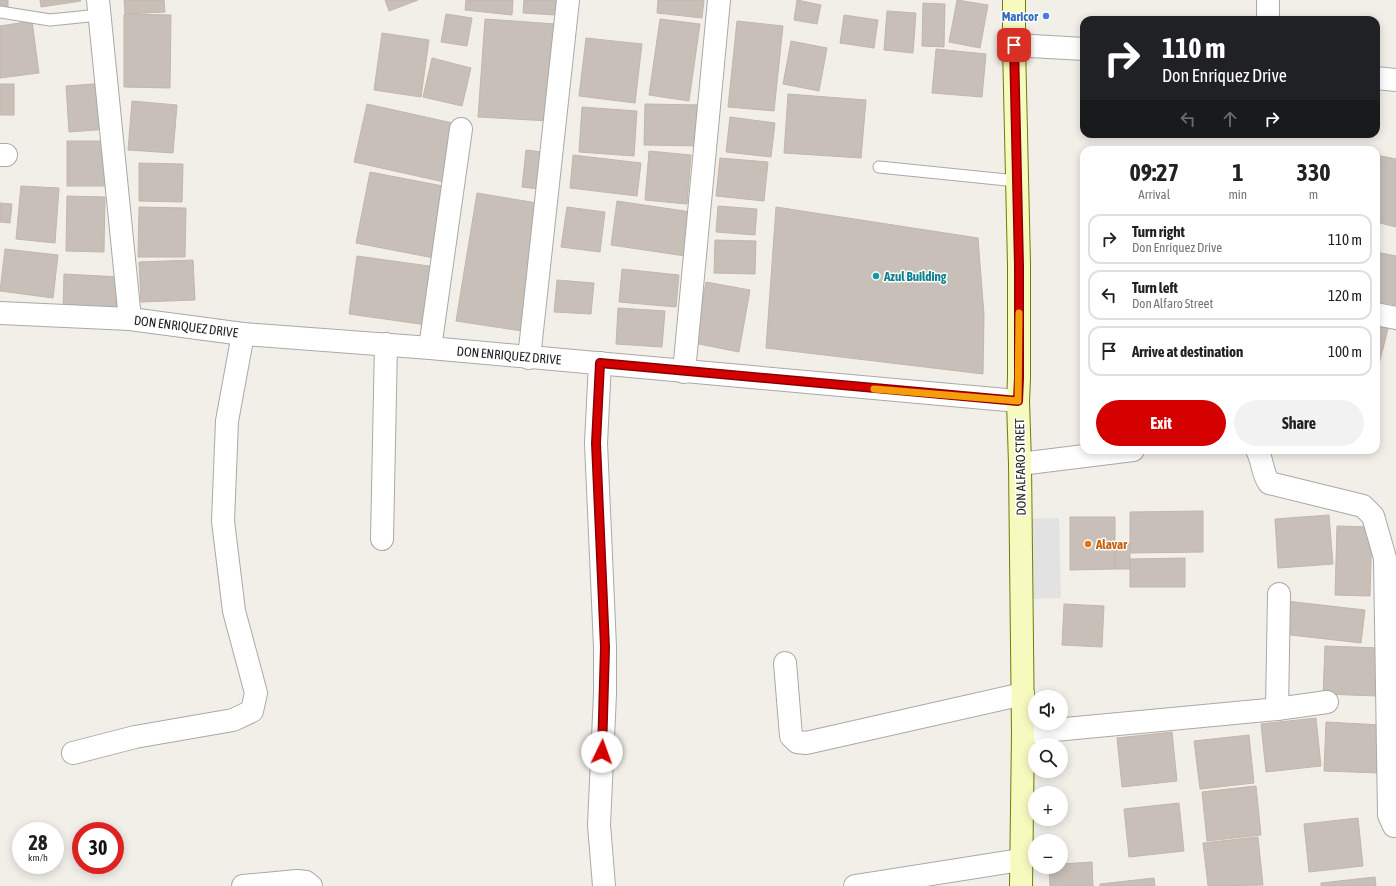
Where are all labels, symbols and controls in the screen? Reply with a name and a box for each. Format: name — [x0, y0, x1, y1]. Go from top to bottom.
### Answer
place label: Maricor — [1002, 9, 1039, 24]
marker: Maricor — [1041, 11, 1051, 21]
pin — [997, 28, 1031, 62]
icon: right — [1096, 32, 1148, 84]
text: 110 m — [1162, 32, 1225, 64]
icon: arrive — [1003, 34, 1025, 56]
text: Don Enriquez Drive — [1162, 65, 1287, 86]
icon: left — [1177, 108, 1199, 130]
icon: ahead — [1219, 108, 1241, 130]
icon: right — [1261, 108, 1283, 130]
text: 09:27 — [1130, 159, 1179, 186]
text: 1 — [1232, 159, 1243, 186]
text: 330 — [1297, 159, 1330, 186]
text: Arrival — [1138, 187, 1170, 202]
text: min — [1228, 187, 1247, 202]
text: m — [1309, 187, 1318, 202]
text: Turn right — [1132, 223, 1185, 240]
icon: right — [1098, 228, 1120, 250]
text: 110 m — [1328, 231, 1362, 248]
text: Don Enriquez Drive — [1132, 240, 1222, 255]
place label: Azul Building — [883, 269, 947, 284]
marker: Azul Building — [871, 271, 881, 281]
text: Turn left — [1132, 279, 1178, 296]
icon: left — [1098, 284, 1120, 306]
text: 120 m — [1328, 287, 1362, 304]
text: Don Alfaro Street — [1132, 296, 1213, 311]
street label: DON ENRIQUEZ DRIVE — [133, 313, 239, 340]
icon: arrive — [1098, 340, 1120, 362]
street label: DON ENRIQUEZ DRIVE — [456, 343, 562, 368]
text: Arrive at destination — [1132, 343, 1243, 360]
text: 100 m — [1328, 343, 1362, 360]
button: Exit — [1096, 400, 1226, 446]
button: Share — [1234, 400, 1364, 446]
street label: DON ALFARO STREET — [1012, 418, 1029, 516]
place label: Alavar — [1095, 537, 1128, 552]
marker: Alavar — [1083, 539, 1093, 549]
map controls — [1028, 690, 1068, 874]
button: sound — [1028, 690, 1068, 730]
position arrow — [581, 731, 623, 773]
button: search — [1028, 738, 1068, 778]
button: + — [1028, 786, 1068, 826]
speed limit sign: 30 — [72, 822, 124, 874]
text: 28 — [29, 831, 47, 854]
button: − — [1028, 834, 1068, 874]
text: km/h — [28, 852, 48, 863]

